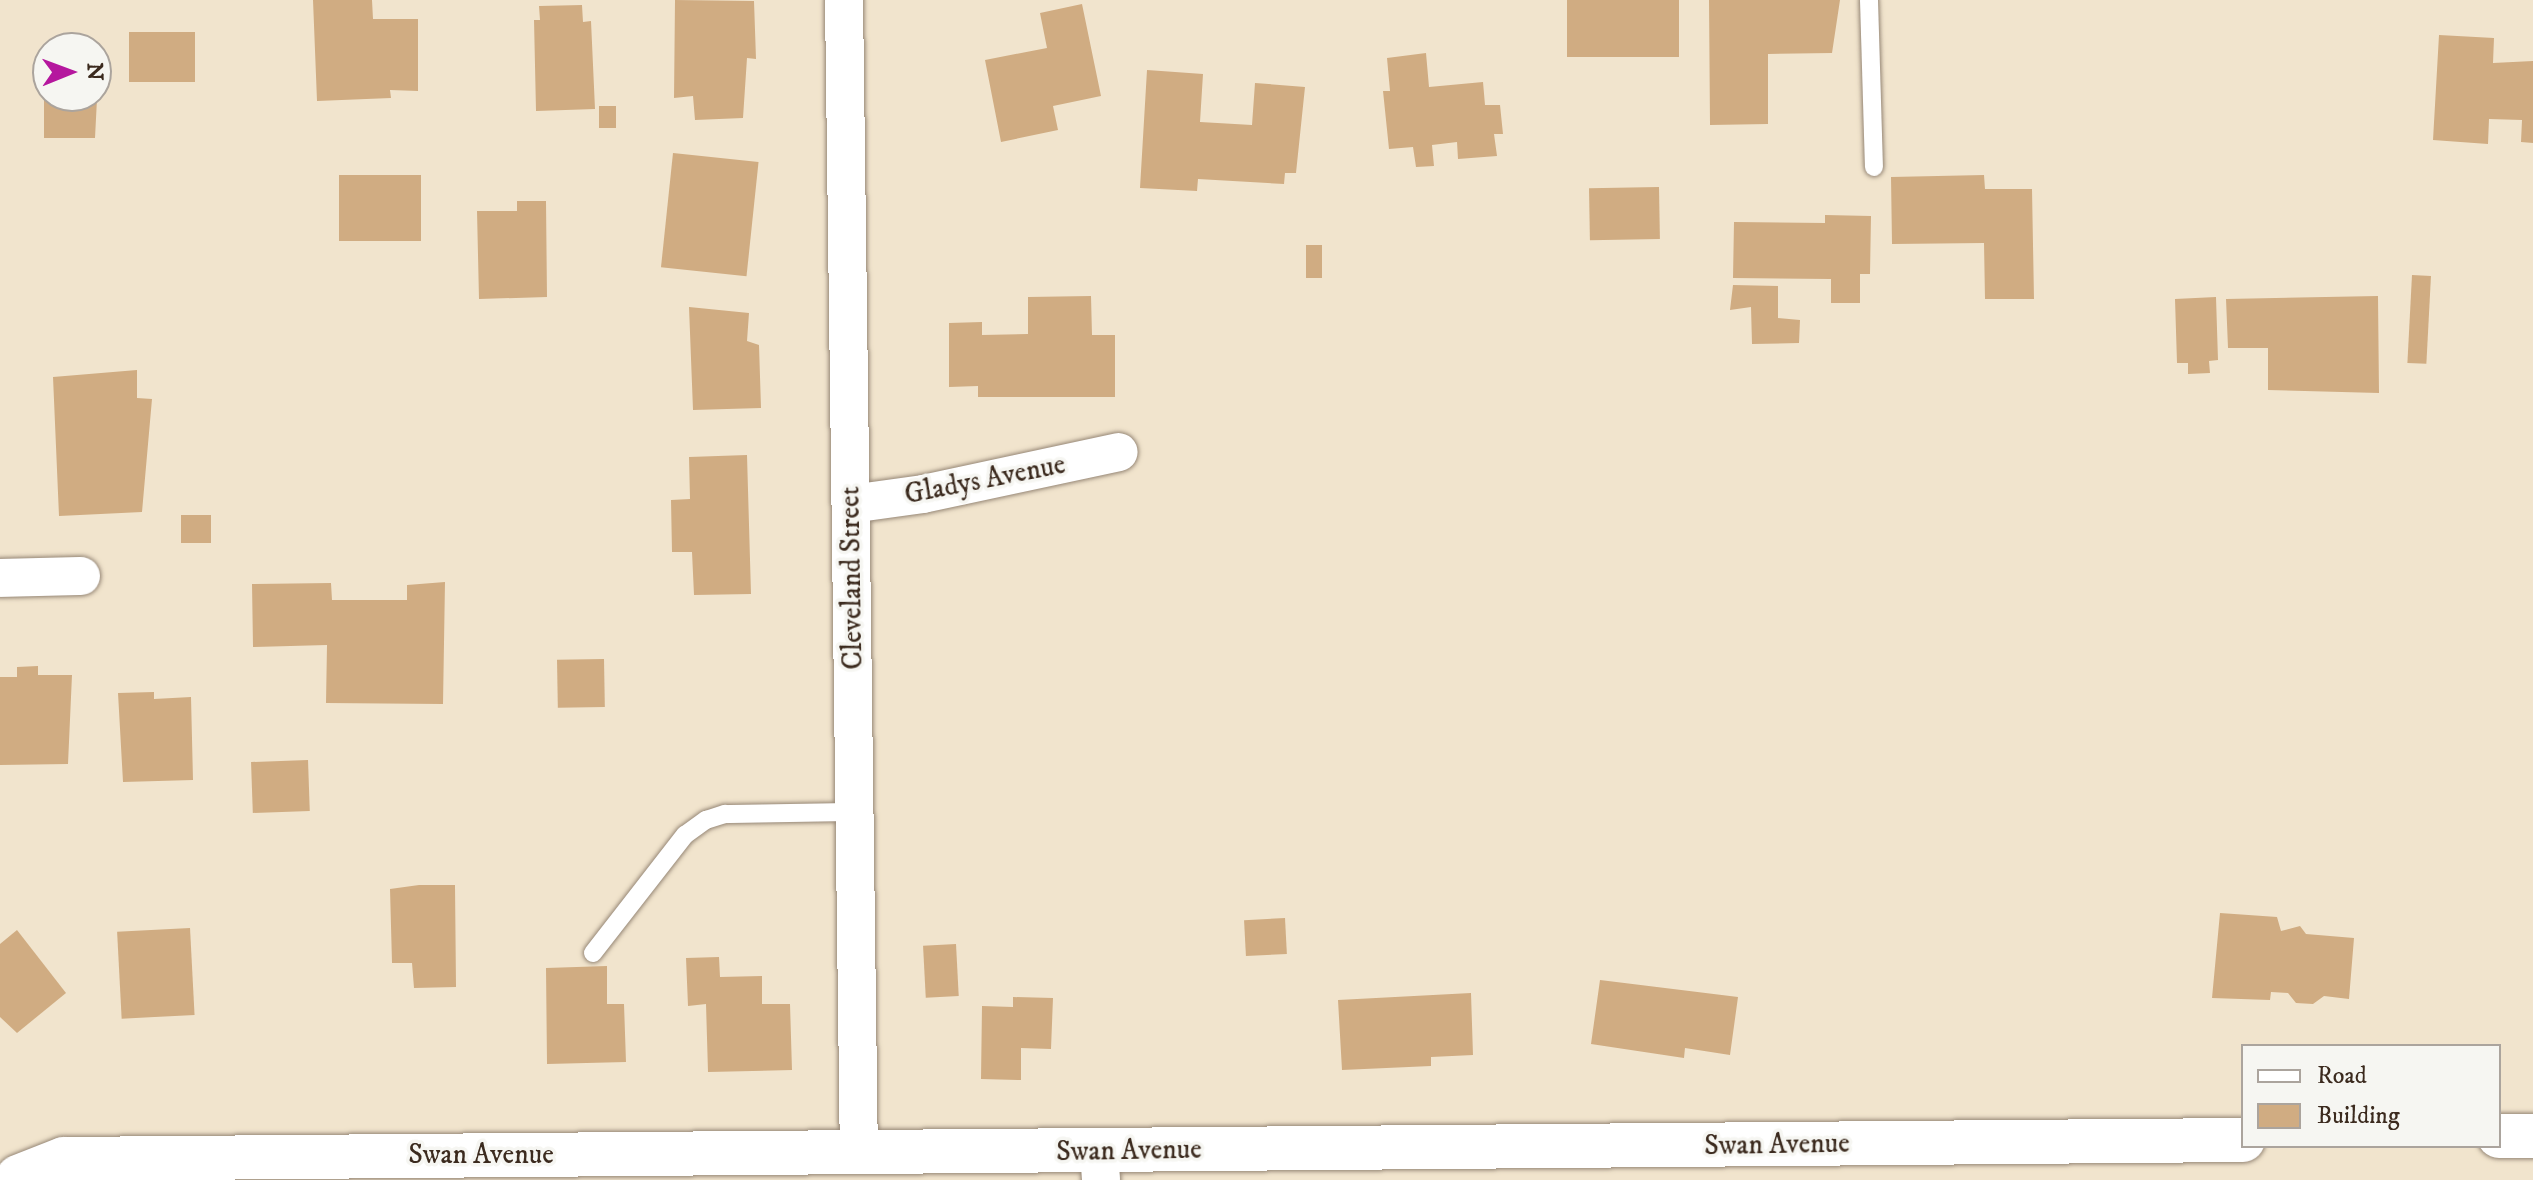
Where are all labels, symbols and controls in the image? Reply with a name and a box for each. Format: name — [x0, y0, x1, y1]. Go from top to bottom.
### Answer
north arrow — [32, 32, 112, 112]
text: N — [81, 62, 108, 81]
street label: Gladys Avenue — [902, 448, 1068, 512]
street label: Cleveland Street — [834, 486, 870, 670]
legend — [2241, 1044, 2501, 1148]
text: Road — [2317, 1061, 2367, 1091]
text: Building — [2317, 1101, 2400, 1131]
street label: Swan Avenue — [1704, 1127, 1850, 1163]
street label: Swan Avenue — [1056, 1133, 1202, 1169]
street label: Swan Avenue — [408, 1138, 554, 1172]

